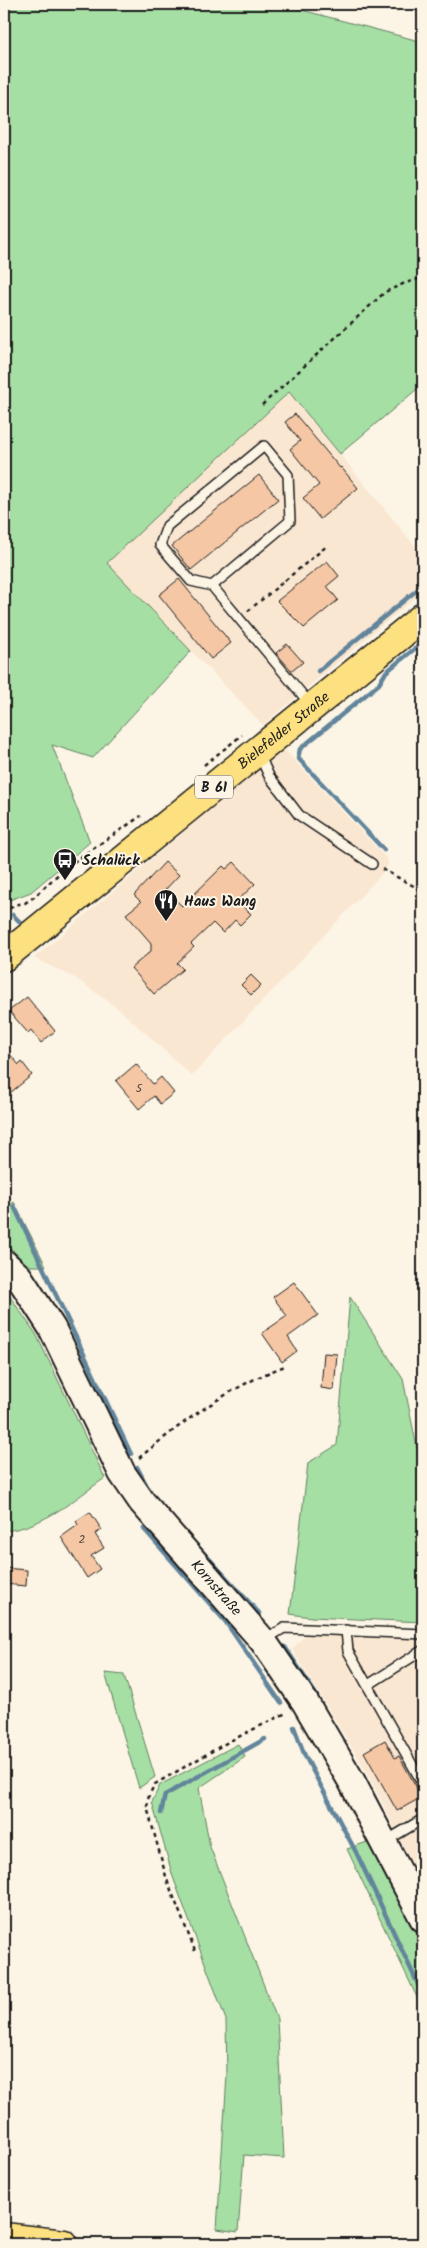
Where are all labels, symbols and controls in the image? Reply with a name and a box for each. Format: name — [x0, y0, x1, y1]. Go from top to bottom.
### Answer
street label: Bielefelder Straße — [233, 686, 336, 776]
road number: B 61 — [195, 776, 233, 799]
bus stop icon: Schalück — [52, 847, 78, 881]
place label: Schalück — [82, 849, 140, 873]
restaurant icon: Haus Wang — [153, 888, 179, 922]
place label: Haus Wang — [184, 890, 256, 914]
house number: 5 — [136, 1079, 144, 1098]
house number: 2 — [79, 1530, 86, 1549]
street label: Kornstraße — [184, 1555, 247, 1622]

